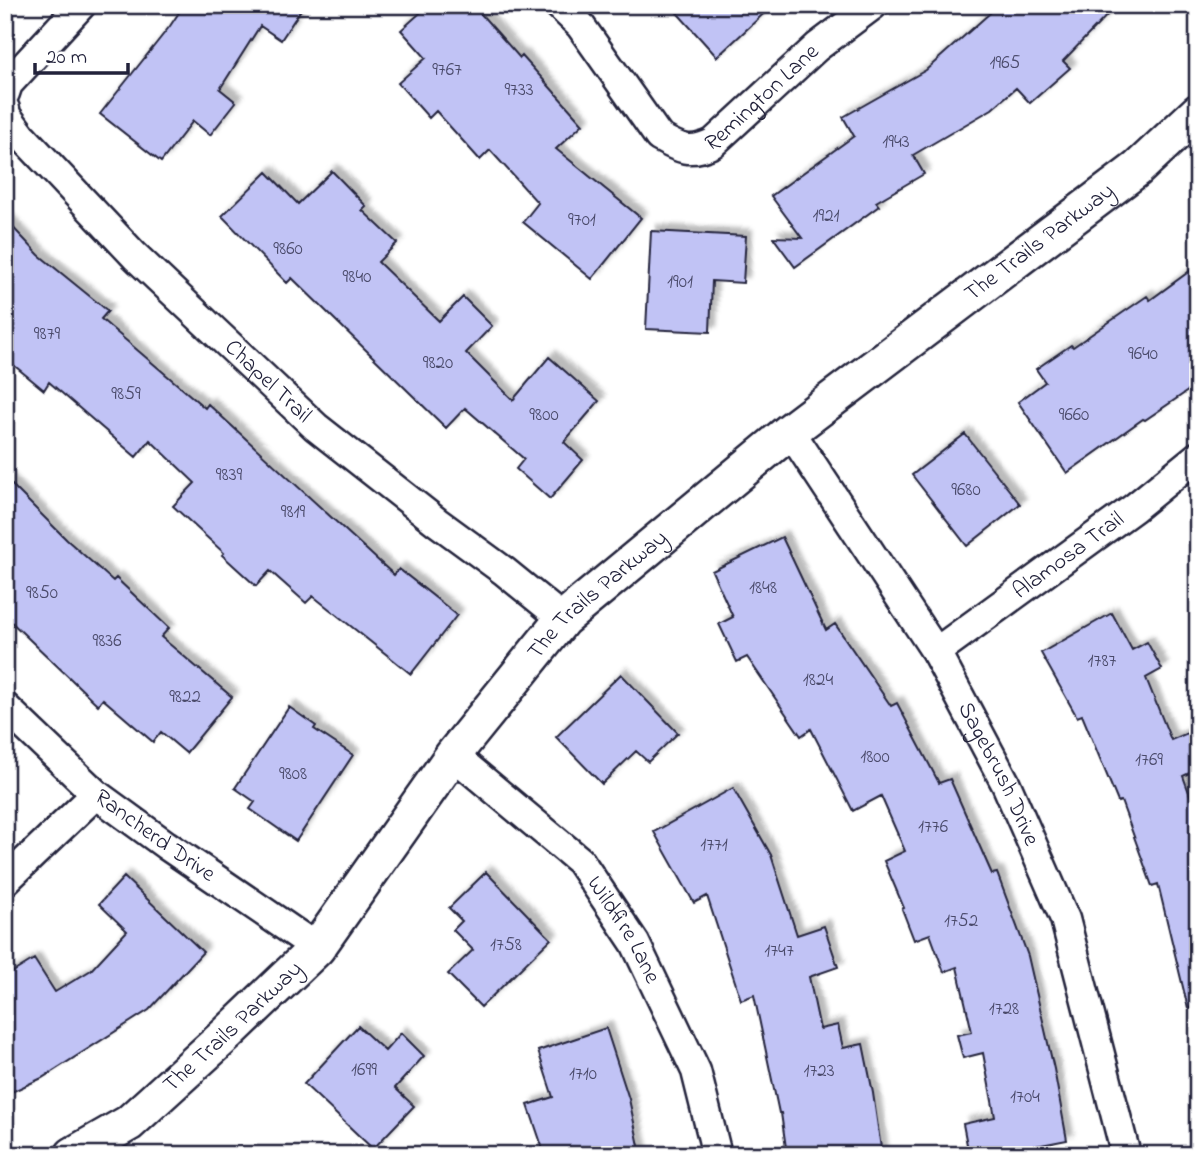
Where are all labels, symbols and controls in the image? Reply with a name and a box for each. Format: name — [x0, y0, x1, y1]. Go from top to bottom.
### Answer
scale bar — [35, 32, 128, 76]
street label: Remington Lane — [700, 36, 827, 161]
text: 20 m — [46, 43, 87, 73]
house number: 1965 — [990, 50, 1021, 77]
house number: 9767 — [432, 57, 462, 84]
house number: 9733 — [504, 77, 534, 104]
house number: 1943 — [882, 129, 910, 156]
street label: The Trails Parkway — [958, 175, 1123, 310]
house number: 1921 — [812, 203, 840, 230]
house number: 9701 — [568, 207, 596, 234]
house number: 9860 — [273, 236, 303, 263]
house number: 9840 — [343, 264, 371, 291]
house number: 1901 — [667, 269, 693, 296]
house number: 9879 — [34, 321, 60, 348]
street label: Chapel Trail — [217, 332, 319, 431]
house number: 9640 — [1128, 341, 1158, 368]
house number: 9820 — [423, 350, 453, 377]
house number: 9859 — [111, 381, 141, 408]
house number: 9800 — [529, 402, 559, 429]
house number: 9660 — [1059, 402, 1089, 429]
house number: 9839 — [216, 462, 242, 489]
house number: 9680 — [951, 477, 981, 504]
house number: 9819 — [281, 499, 306, 526]
street label: Alamosa Trail — [1006, 504, 1131, 607]
street label: The Trails Parkway — [520, 522, 676, 667]
house number: 1848 — [749, 575, 777, 602]
house number: 9850 — [26, 580, 58, 607]
house number: 9836 — [92, 628, 122, 655]
house number: 1787 — [1088, 648, 1117, 675]
house number: 1824 — [803, 667, 833, 694]
house number: 9822 — [169, 684, 201, 711]
street label: Sagebrush Drive — [949, 696, 1048, 852]
house number: 1800 — [860, 744, 890, 771]
house number: 1769 — [1135, 747, 1163, 774]
house number: 9808 — [279, 761, 307, 788]
street label: Rancherd Drive — [87, 781, 222, 891]
house number: 1776 — [918, 814, 948, 841]
house number: 1771 — [700, 832, 728, 859]
street label: Wildfire Lane — [578, 870, 669, 990]
house number: 1752 — [944, 908, 978, 935]
house number: 1758 — [490, 932, 522, 959]
house number: 1747 — [764, 938, 794, 965]
street label: The Trails Parkway — [156, 953, 312, 1101]
house number: 1728 — [989, 996, 1019, 1023]
house number: 1699 — [351, 1057, 377, 1084]
house number: 1723 — [803, 1058, 835, 1085]
house number: 1710 — [569, 1061, 597, 1088]
house number: 1704 — [1010, 1084, 1040, 1111]

